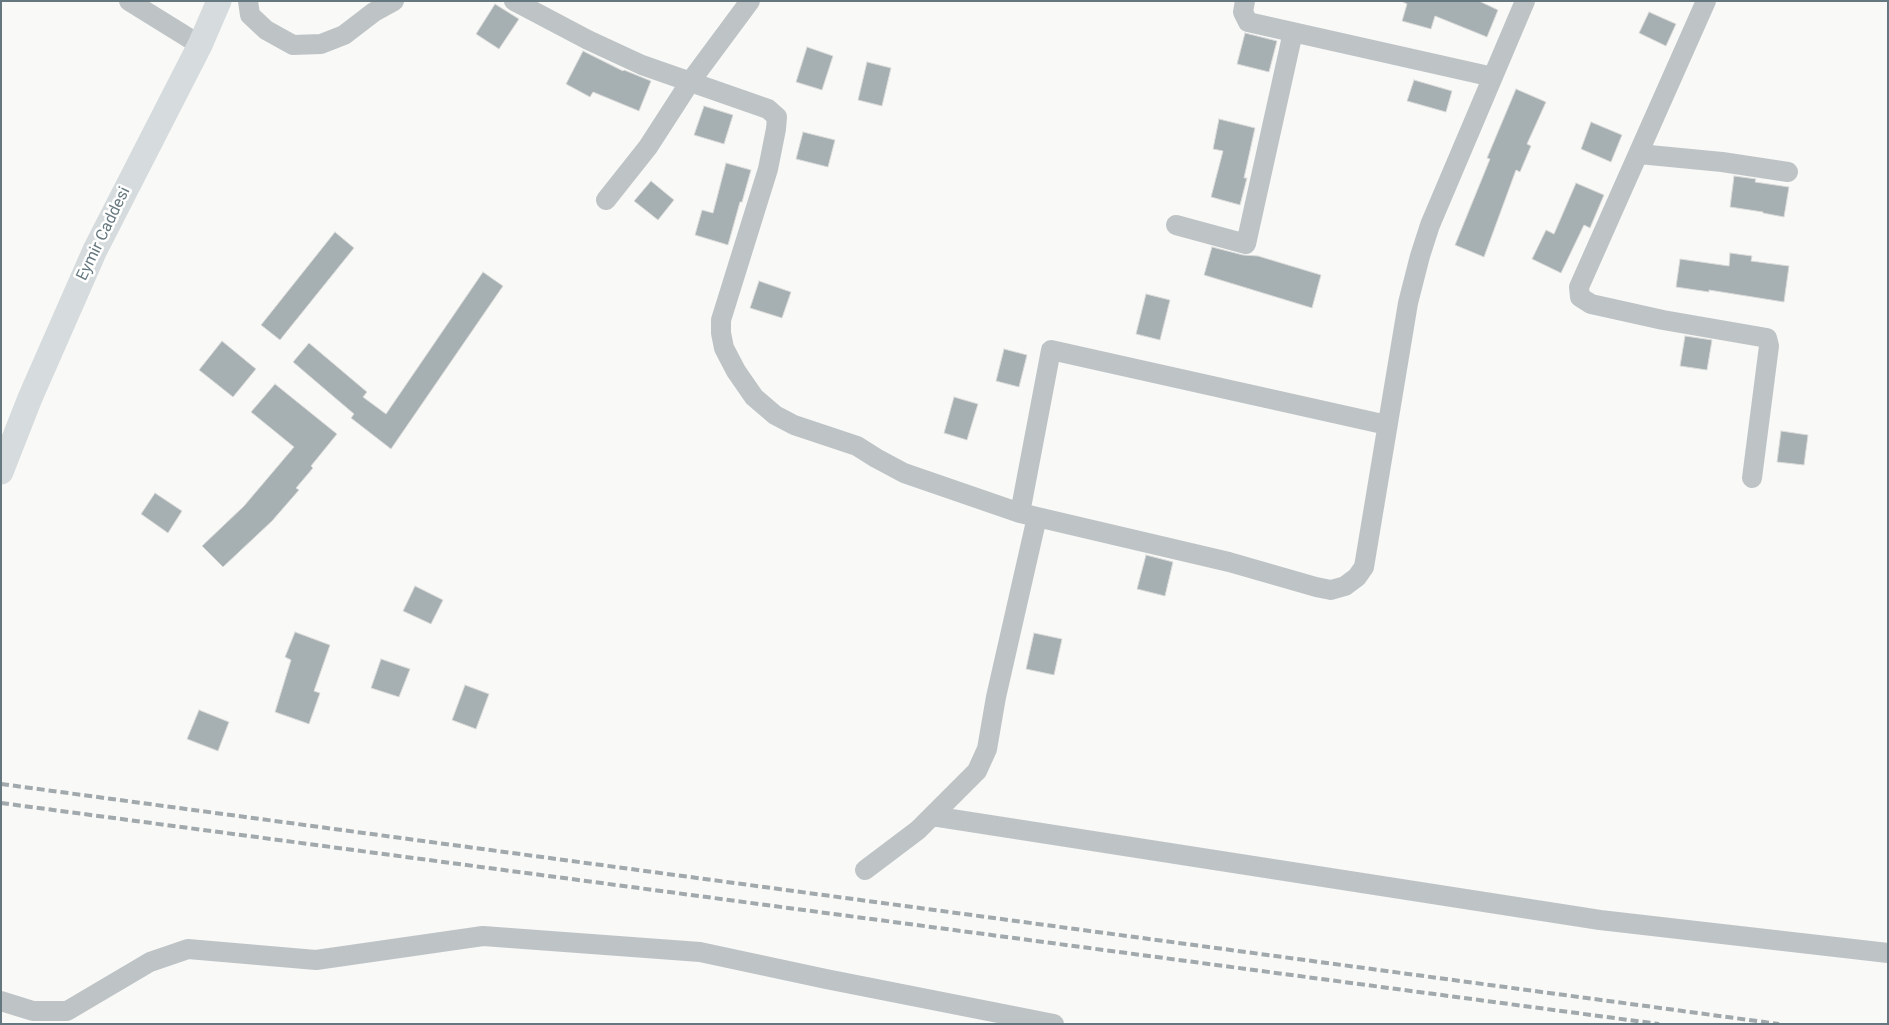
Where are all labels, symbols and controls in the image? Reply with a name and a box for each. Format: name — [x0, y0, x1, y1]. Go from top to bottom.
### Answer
street label: Eymir Caddesi — [73, 184, 135, 284]

